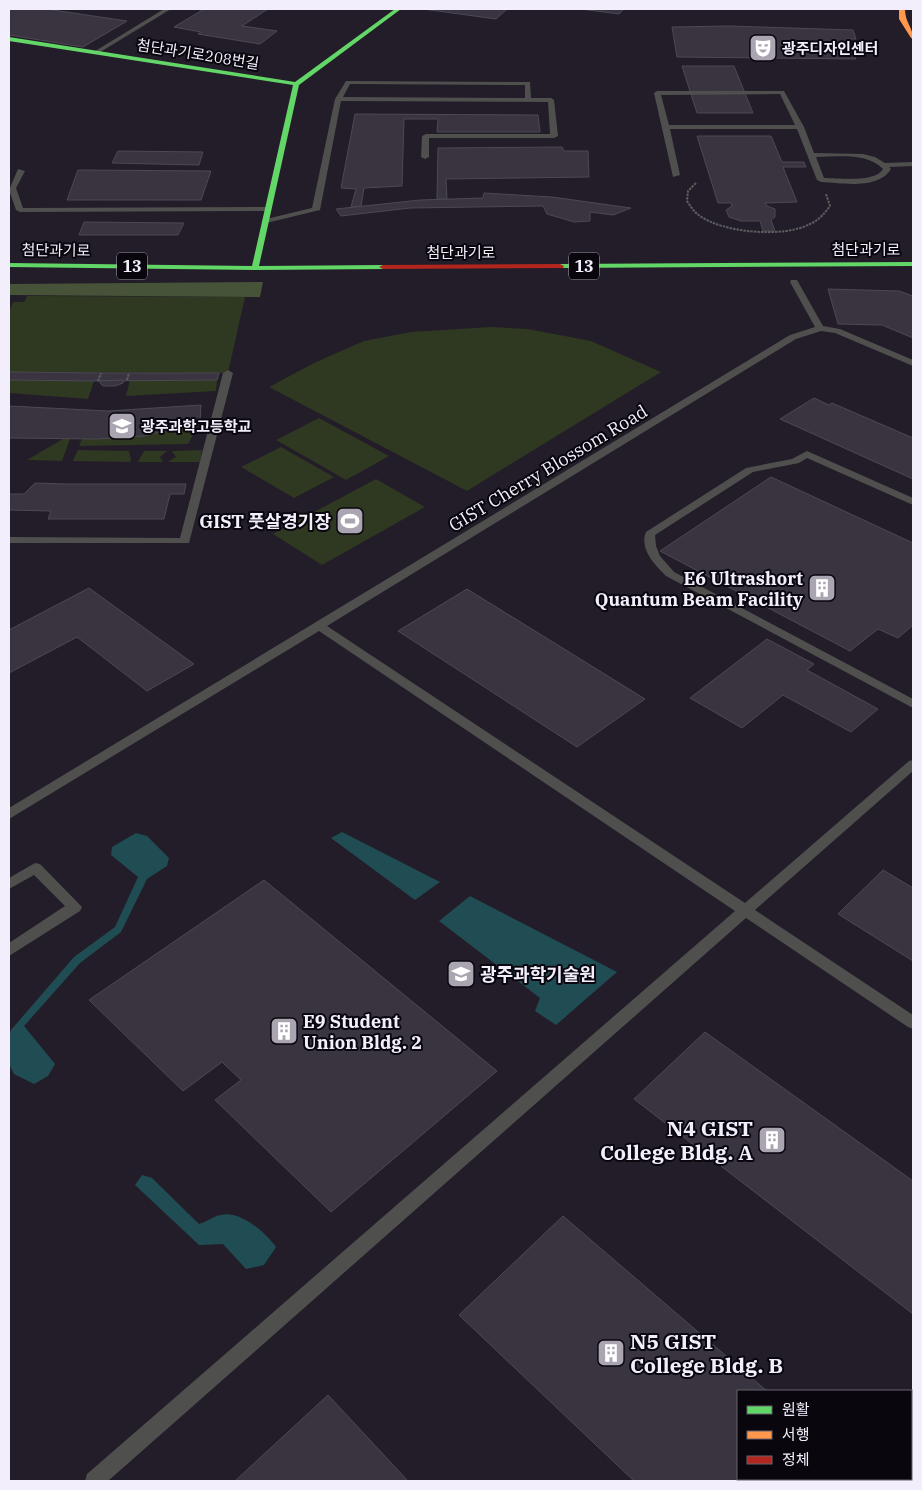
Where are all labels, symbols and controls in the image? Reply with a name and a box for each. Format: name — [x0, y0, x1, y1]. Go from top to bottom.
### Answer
theatre icon: 광주디자인센터 — [748, 33, 778, 63]
street label: 첨단과기로208번길 — [135, 35, 261, 73]
place label: 광주디자인센터 — [782, 39, 879, 58]
street label: 첨단과기로 — [21, 240, 91, 260]
street label: 첨단과기로 — [831, 240, 901, 259]
street label: 첨단과기로 — [426, 243, 496, 262]
road number: 13 — [117, 252, 147, 280]
road number: 13 — [569, 252, 599, 280]
street label: GIST Cherry Blossom Road — [444, 399, 652, 537]
school or university icon: 광주과학고등학교 — [107, 411, 137, 441]
place label: 광주과학고등학교 — [141, 417, 252, 436]
sports icon: GIST 풋살경기장 — [335, 506, 365, 536]
place label: GIST 풋살경기장 — [199, 510, 331, 533]
place label: E6 Ultrashort Quantum Beam Facility — [595, 567, 804, 611]
building icon: E6 Ultrashort Quantum Beam Facility — [807, 573, 837, 603]
school or university icon: 광주과학기술원 — [446, 959, 476, 989]
place label: 광주과학기술원 — [480, 963, 596, 986]
place label: E9 Student Union Bldg. 2 — [303, 1010, 422, 1054]
building icon: E9 Student Union Bldg. 2 — [269, 1016, 299, 1046]
place label: N4 GIST College Bldg. A — [600, 1114, 753, 1166]
building icon: N4 GIST College Bldg. A — [757, 1125, 787, 1155]
place label: N5 GIST College Bldg. B — [630, 1327, 783, 1379]
building icon: N5 GIST College Bldg. B — [596, 1338, 626, 1368]
legend — [737, 1390, 912, 1480]
text: 원활 — [782, 1400, 810, 1419]
text: 서행 — [782, 1425, 810, 1444]
text: 정체 — [782, 1450, 810, 1469]

